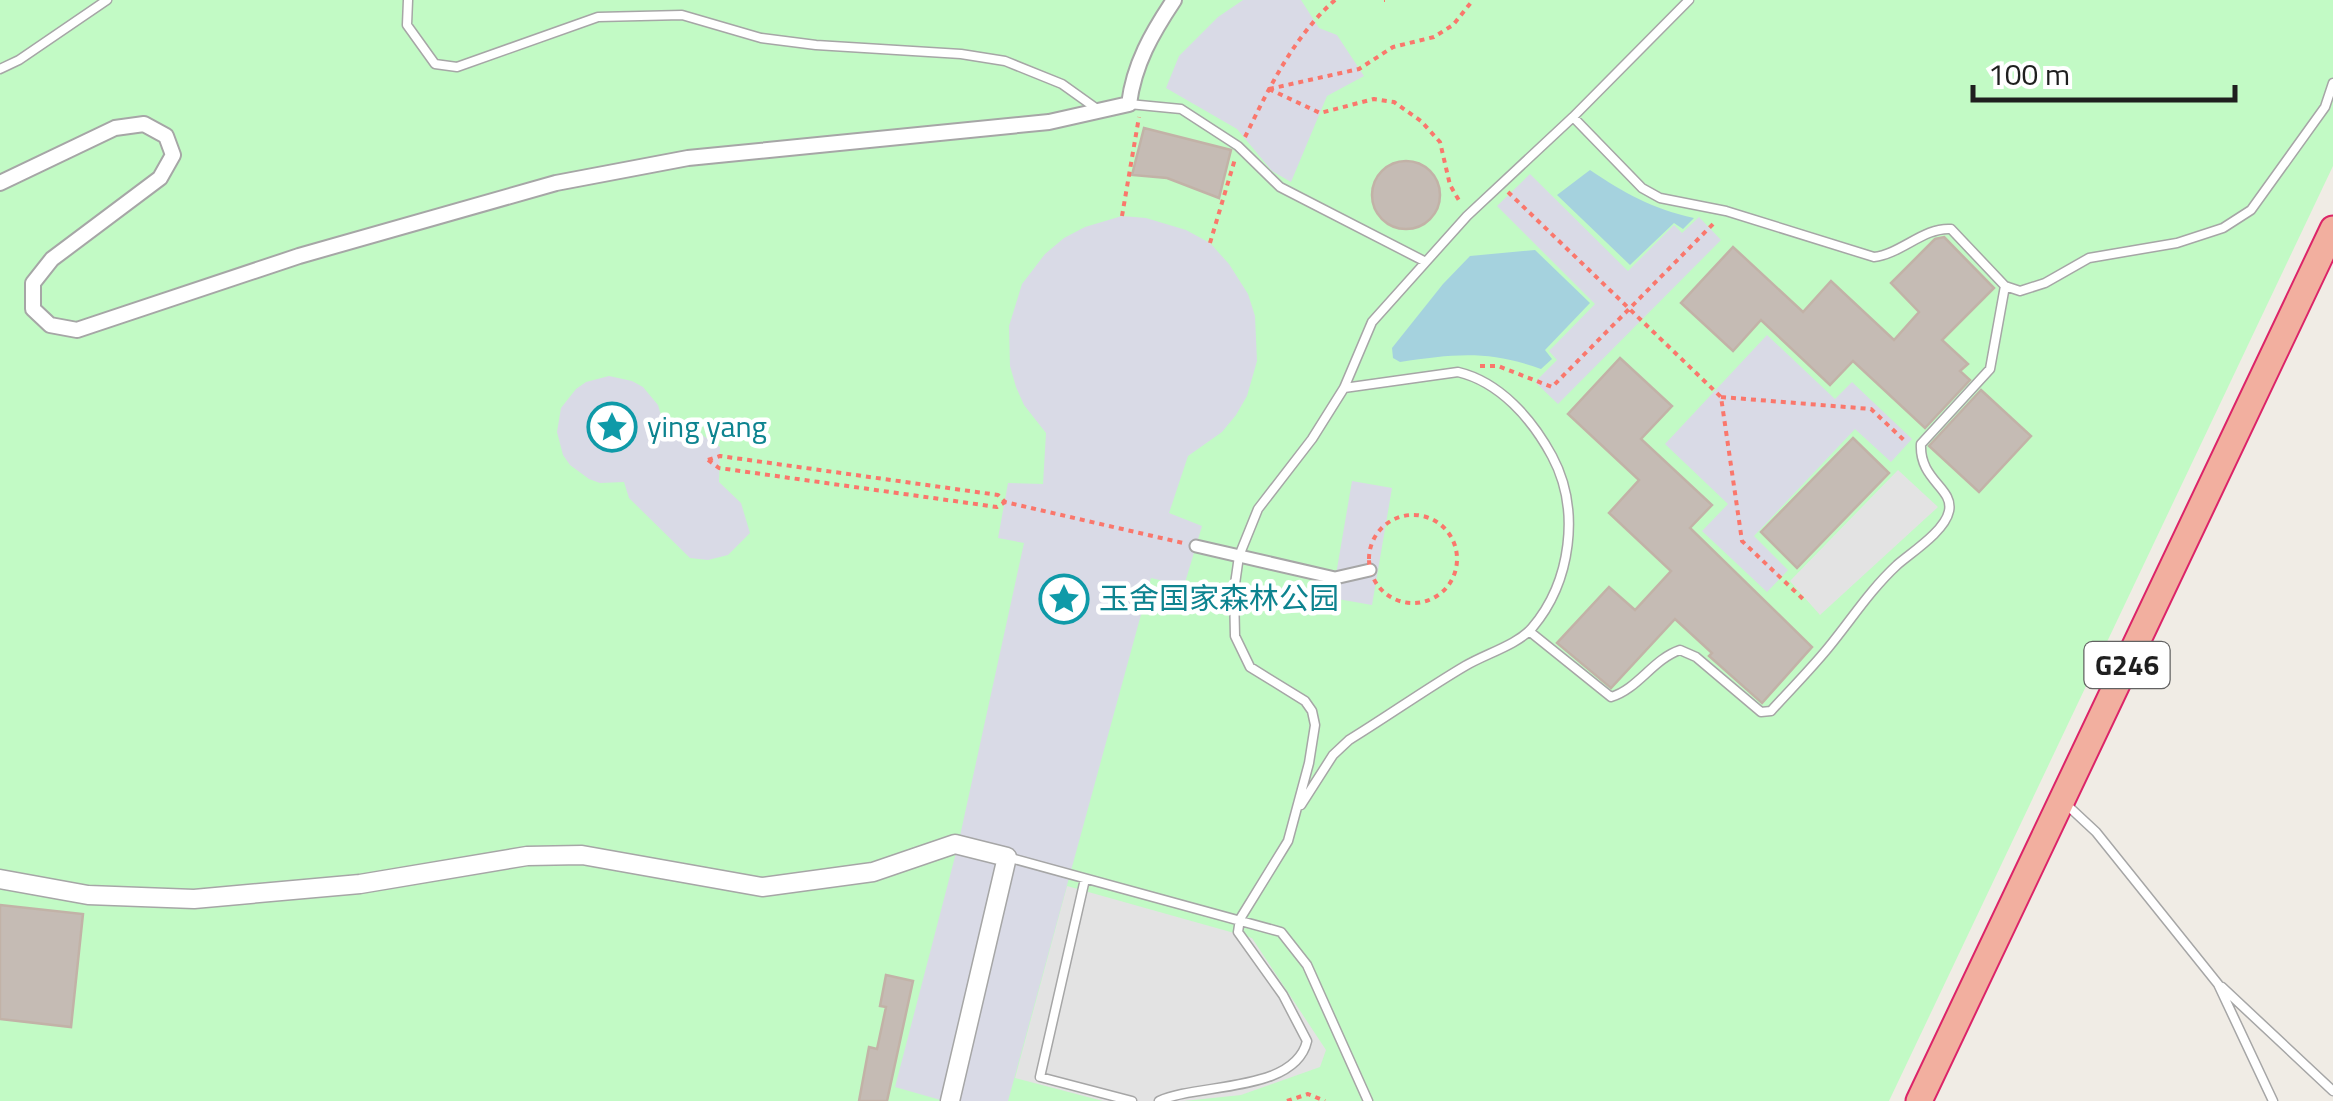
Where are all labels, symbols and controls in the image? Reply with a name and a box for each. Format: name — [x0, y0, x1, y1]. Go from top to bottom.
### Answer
scale bar — [1973, 40, 2236, 102]
text: 100 m — [1988, 51, 2070, 97]
place icon: ying yang — [586, 401, 638, 453]
place label: ying yang — [647, 403, 767, 449]
place icon: 玉舍国家森林公园 — [1038, 573, 1090, 625]
place label: 玉舍国家森林公园 — [1099, 575, 1339, 621]
road number: G246 — [2084, 642, 2170, 688]

